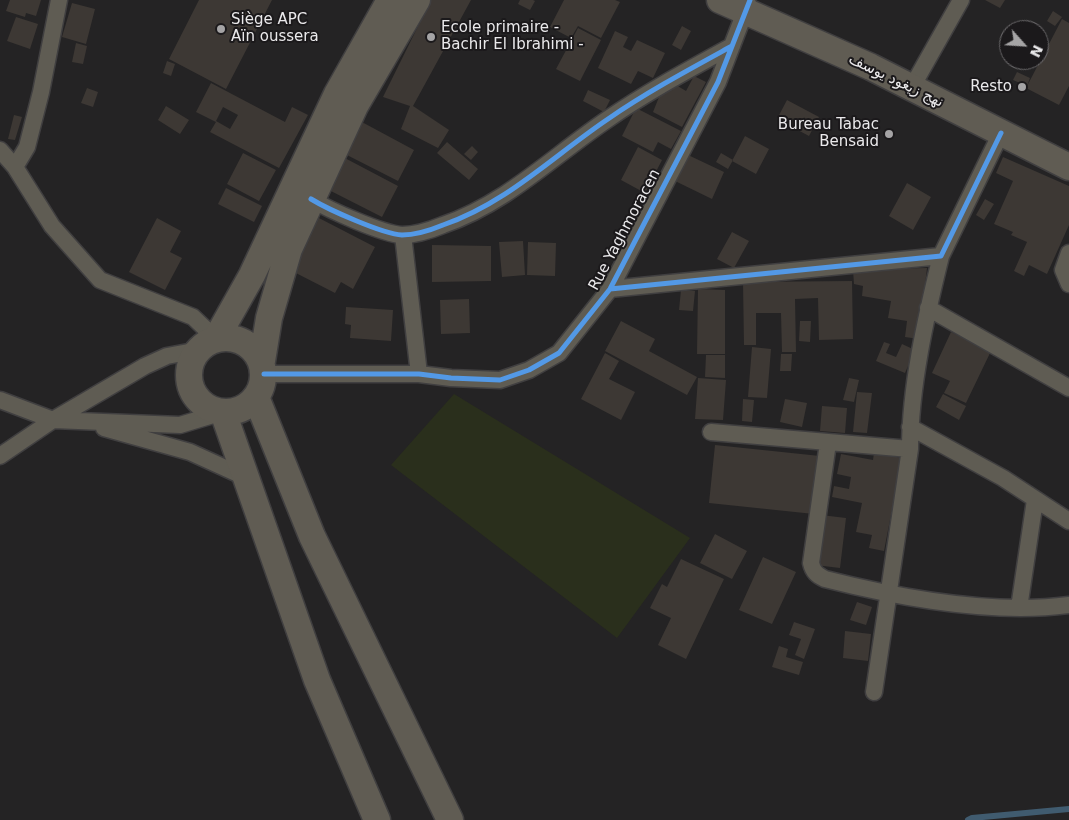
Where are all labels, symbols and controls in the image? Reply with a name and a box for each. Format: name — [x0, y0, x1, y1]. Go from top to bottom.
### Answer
place label: Siège APC Aïn oussera — [231, 11, 319, 46]
place label: Ecole primaire - Bachir El Ibrahimi - — [441, 19, 584, 54]
north arrow — [999, 20, 1049, 70]
marker: Siège APC Aïn oussera — [215, 23, 227, 35]
marker: Ecole primaire - Bachir El Ibrahimi - — [425, 31, 437, 43]
text: N — [1027, 42, 1046, 60]
street label: نهج زيغود يوسف — [846, 50, 946, 112]
place label: Resto — [970, 78, 1012, 96]
marker: Resto — [1016, 81, 1028, 93]
place label: Bureau Tabac Bensaid — [778, 116, 879, 151]
marker: Bureau Tabac Bensaid — [883, 128, 895, 140]
street label: Rue Yaghmoracen — [585, 166, 665, 294]

